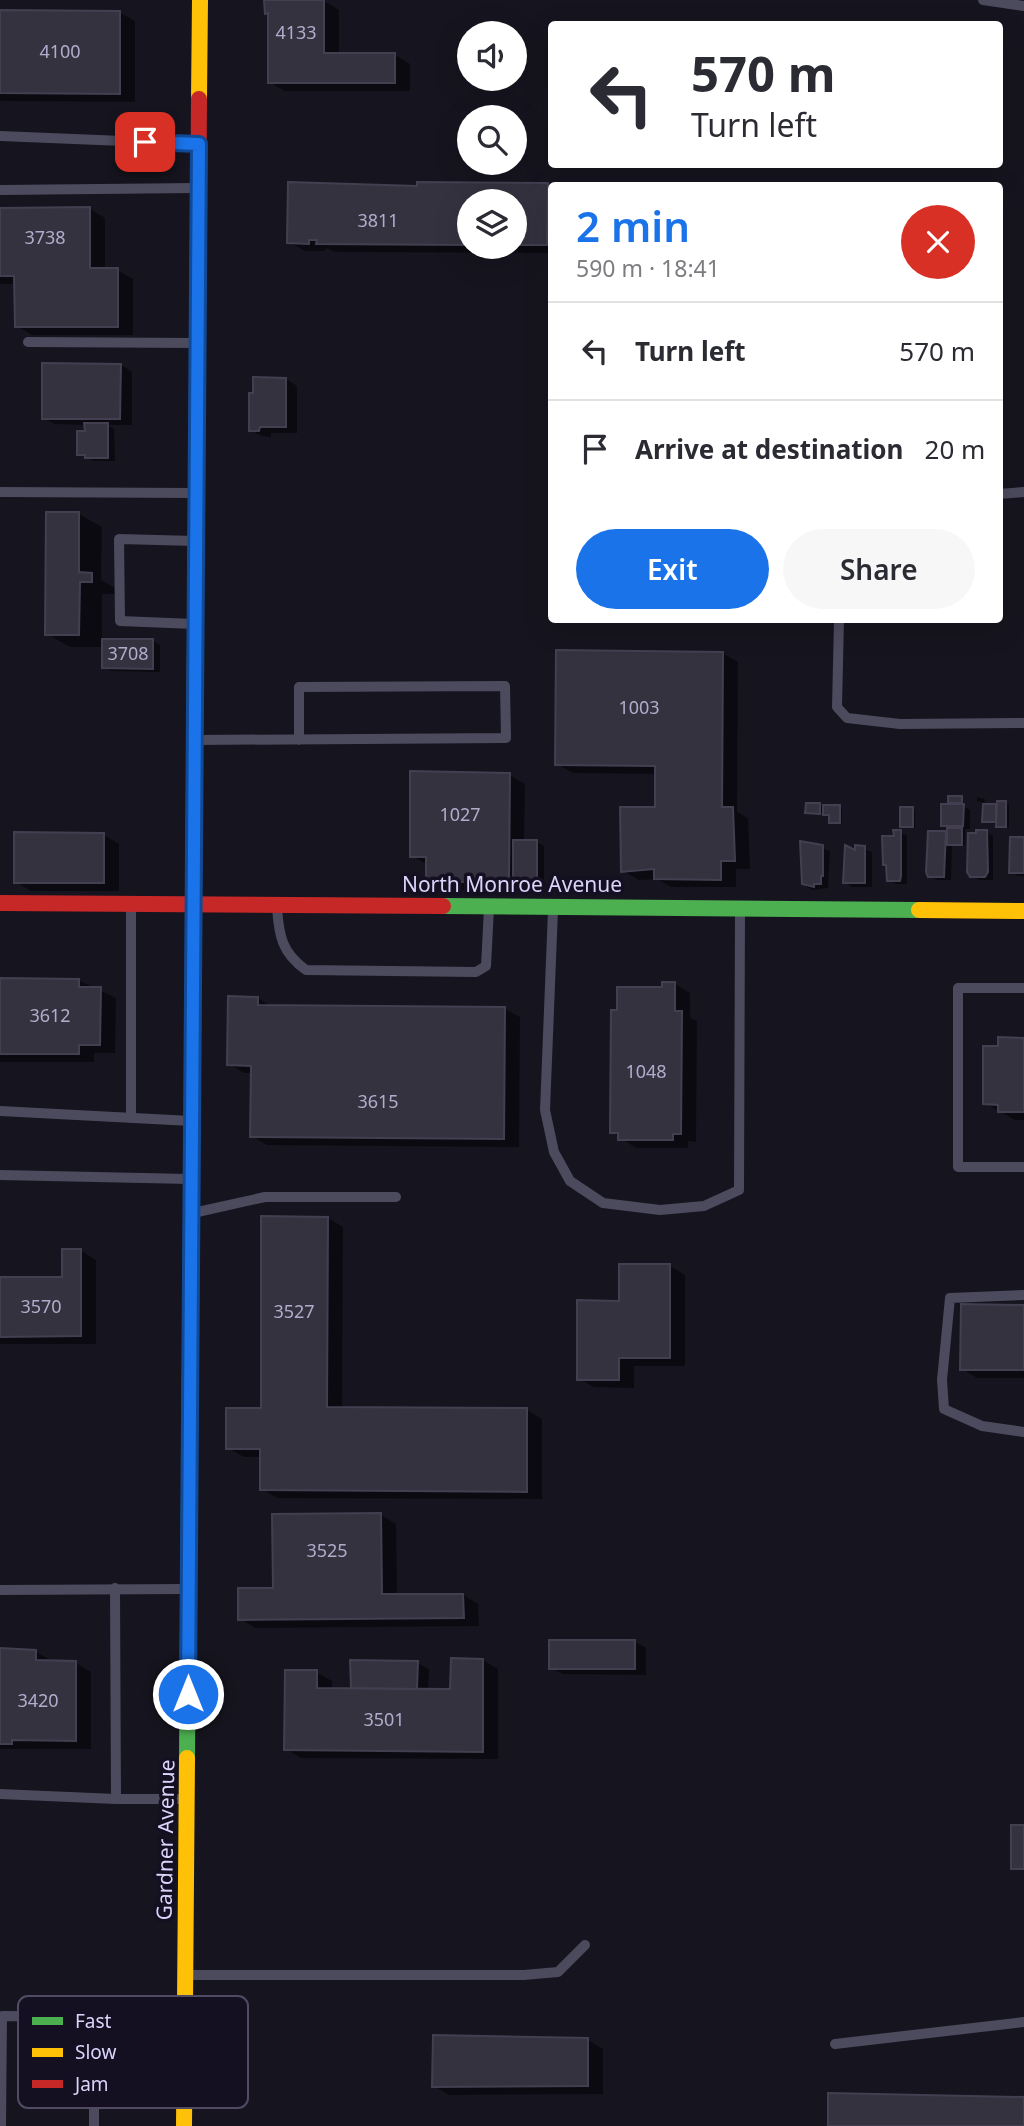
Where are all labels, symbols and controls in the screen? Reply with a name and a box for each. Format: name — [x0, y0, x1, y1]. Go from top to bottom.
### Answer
house number: 4133 — [275, 20, 317, 44]
map controls — [457, 21, 527, 259]
button: sound — [457, 21, 527, 91]
house number: 4100 — [39, 39, 81, 63]
text: 570 m — [691, 40, 836, 106]
icon: left — [576, 49, 667, 140]
text: Turn left — [691, 103, 817, 146]
button: search — [457, 105, 527, 175]
pin — [115, 112, 175, 172]
icon: arrive — [126, 123, 164, 161]
button: layers — [457, 189, 527, 259]
text: 2 min — [576, 197, 690, 254]
button: close — [901, 205, 975, 279]
house number: 3811 — [357, 208, 399, 232]
house number: 3738 — [24, 225, 66, 249]
text: 590 m · 18:41 — [576, 252, 720, 284]
icon: left — [576, 332, 614, 370]
text: Turn left — [635, 333, 746, 369]
text: 570 m — [899, 333, 975, 369]
icon: arrive — [576, 430, 614, 468]
text: Arrive at destination — [635, 431, 904, 467]
text: 20 m — [925, 431, 985, 467]
button: Exit — [576, 529, 769, 609]
button: Share — [783, 529, 975, 609]
house number: 3708 — [107, 641, 149, 665]
house number: 1003 — [618, 695, 660, 719]
house number: 1027 — [439, 802, 481, 826]
street label: North Monroe Avenue — [402, 870, 622, 898]
house number: 3612 — [29, 1003, 71, 1027]
house number: 1048 — [625, 1059, 667, 1083]
house number: 3615 — [357, 1089, 399, 1113]
house number: 3570 — [20, 1294, 62, 1318]
house number: 3527 — [273, 1299, 315, 1323]
house number: 3525 — [306, 1538, 348, 1562]
position arrow — [151, 1657, 225, 1731]
house number: 3420 — [17, 1688, 59, 1712]
house number: 3501 — [363, 1707, 405, 1731]
street label: Gardner Avenue — [150, 1759, 180, 1921]
legend — [18, 1996, 248, 2108]
text: Fast — [75, 2008, 112, 2034]
text: Slow — [75, 2039, 116, 2065]
text: Jam — [73, 2071, 109, 2097]

